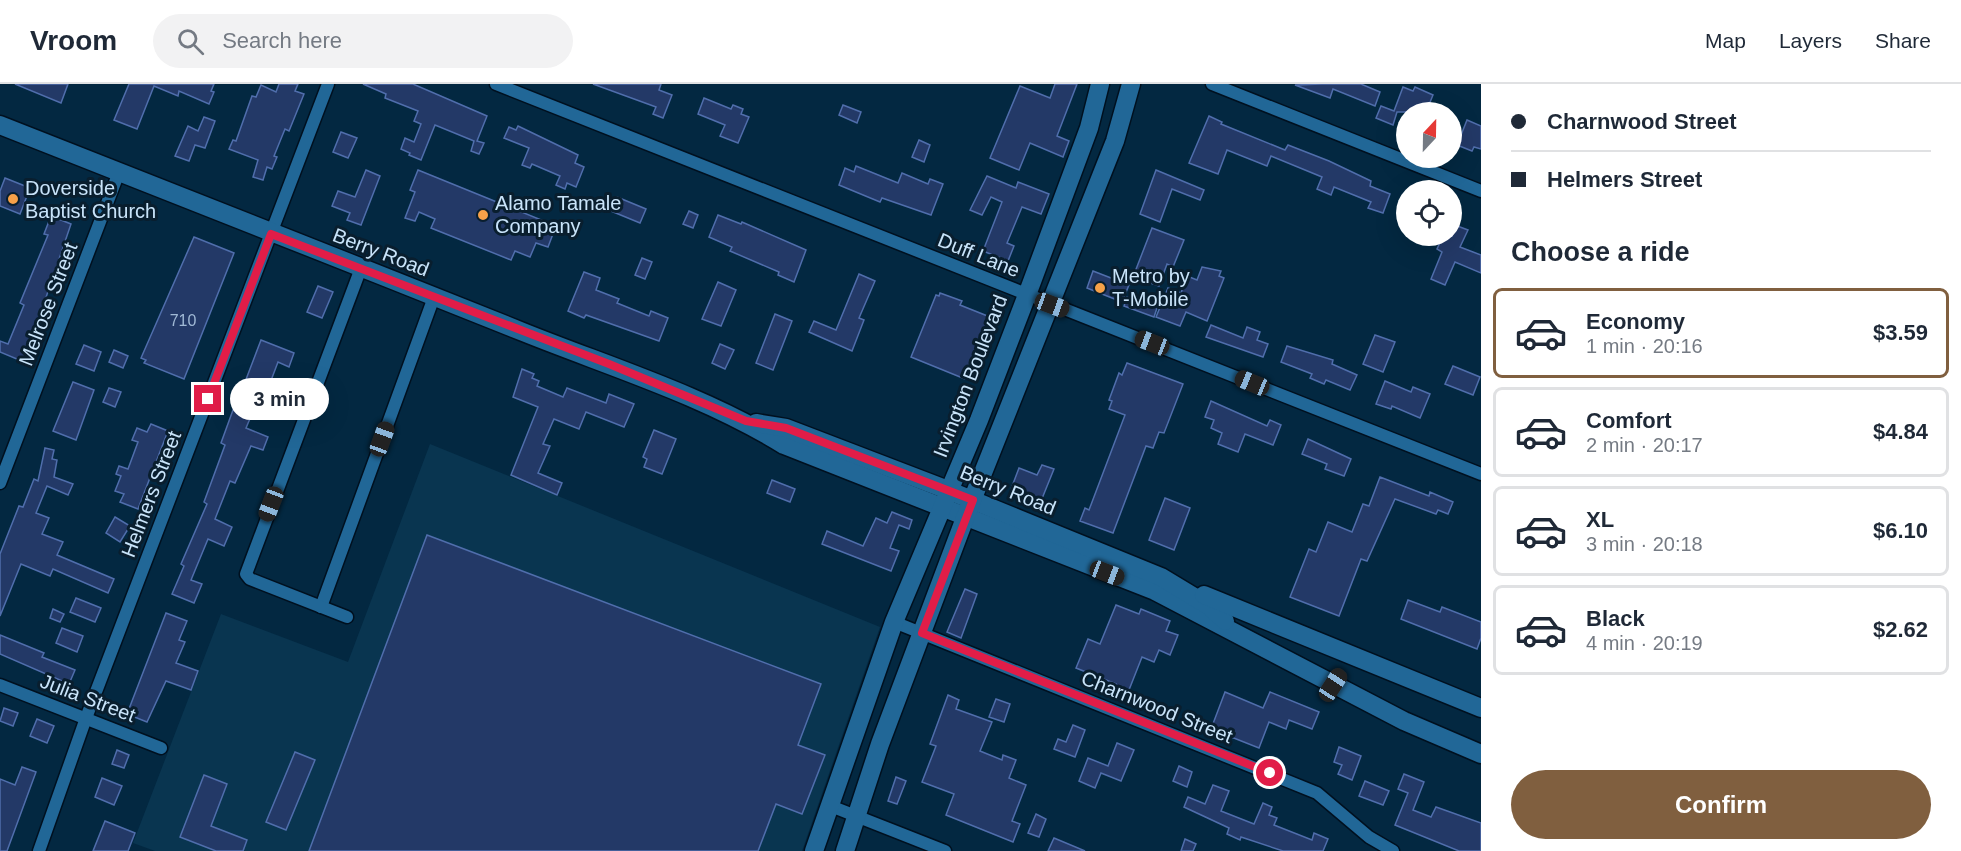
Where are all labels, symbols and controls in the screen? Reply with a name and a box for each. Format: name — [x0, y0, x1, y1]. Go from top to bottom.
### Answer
search box — [153, 14, 573, 68]
text: Vroom — [30, 25, 117, 56]
icon: search — [174, 25, 207, 58]
text: Search here — [222, 28, 342, 53]
text: Map — [1705, 29, 1746, 52]
text: Layers — [1779, 29, 1842, 52]
text: Share — [1875, 29, 1931, 52]
north arrow — [1396, 102, 1462, 168]
map controls — [1396, 102, 1462, 246]
text: Charnwood Street — [1547, 109, 1736, 134]
text: Helmers Street — [1547, 167, 1702, 192]
place label: Doverside Baptist Church — [25, 177, 156, 222]
button: locate — [1396, 180, 1462, 246]
marker: Doverside Baptist Church — [6, 192, 20, 206]
place label: Alamo Tamale Company — [495, 192, 621, 237]
marker: Alamo Tamale Company — [476, 208, 490, 222]
street label: Berry Road — [330, 224, 432, 280]
street label: Duff Lane — [935, 229, 1023, 281]
text: Choose a ride — [1511, 237, 1690, 267]
street label: Melrose Street — [14, 239, 82, 369]
place label: Metro by T-Mobile — [1112, 265, 1190, 310]
marker: Metro by T-Mobile — [1093, 281, 1107, 295]
car — [1032, 290, 1072, 320]
street label: Irvington Boulevard — [929, 292, 1011, 460]
icon: car — [1514, 306, 1568, 360]
text: Economy — [1586, 309, 1685, 334]
house number: 710 — [170, 312, 196, 329]
text: $3.59 — [1873, 320, 1928, 345]
car — [1132, 328, 1172, 358]
text: 1 min · 20:16 — [1586, 335, 1703, 357]
car — [1232, 368, 1272, 398]
callout: 3 min — [229, 378, 328, 420]
route end — [194, 385, 221, 412]
text: 3 min — [253, 388, 306, 410]
icon: car — [1514, 405, 1568, 459]
text: Comfort — [1586, 408, 1672, 433]
car — [367, 419, 397, 459]
text: $4.84 — [1873, 419, 1928, 444]
street label: Helmers Street — [117, 427, 185, 560]
text: 2 min · 20:17 — [1586, 434, 1703, 456]
street label: Berry Road — [957, 461, 1059, 519]
car — [256, 484, 286, 524]
icon: car — [1514, 504, 1568, 558]
text: XL — [1586, 507, 1614, 532]
text: $6.10 — [1873, 518, 1928, 543]
text: 3 min · 20:18 — [1586, 533, 1703, 555]
car — [1087, 558, 1127, 588]
icon: car — [1514, 603, 1568, 657]
text: Black — [1586, 606, 1645, 631]
text: $2.62 — [1873, 617, 1928, 642]
text: 4 min · 20:19 — [1586, 632, 1703, 654]
car — [1316, 665, 1350, 705]
street label: Charnwood Street — [1078, 667, 1236, 748]
street label: Julia Street — [37, 670, 139, 726]
route start — [1256, 759, 1283, 786]
button: Confirm — [1511, 770, 1931, 839]

